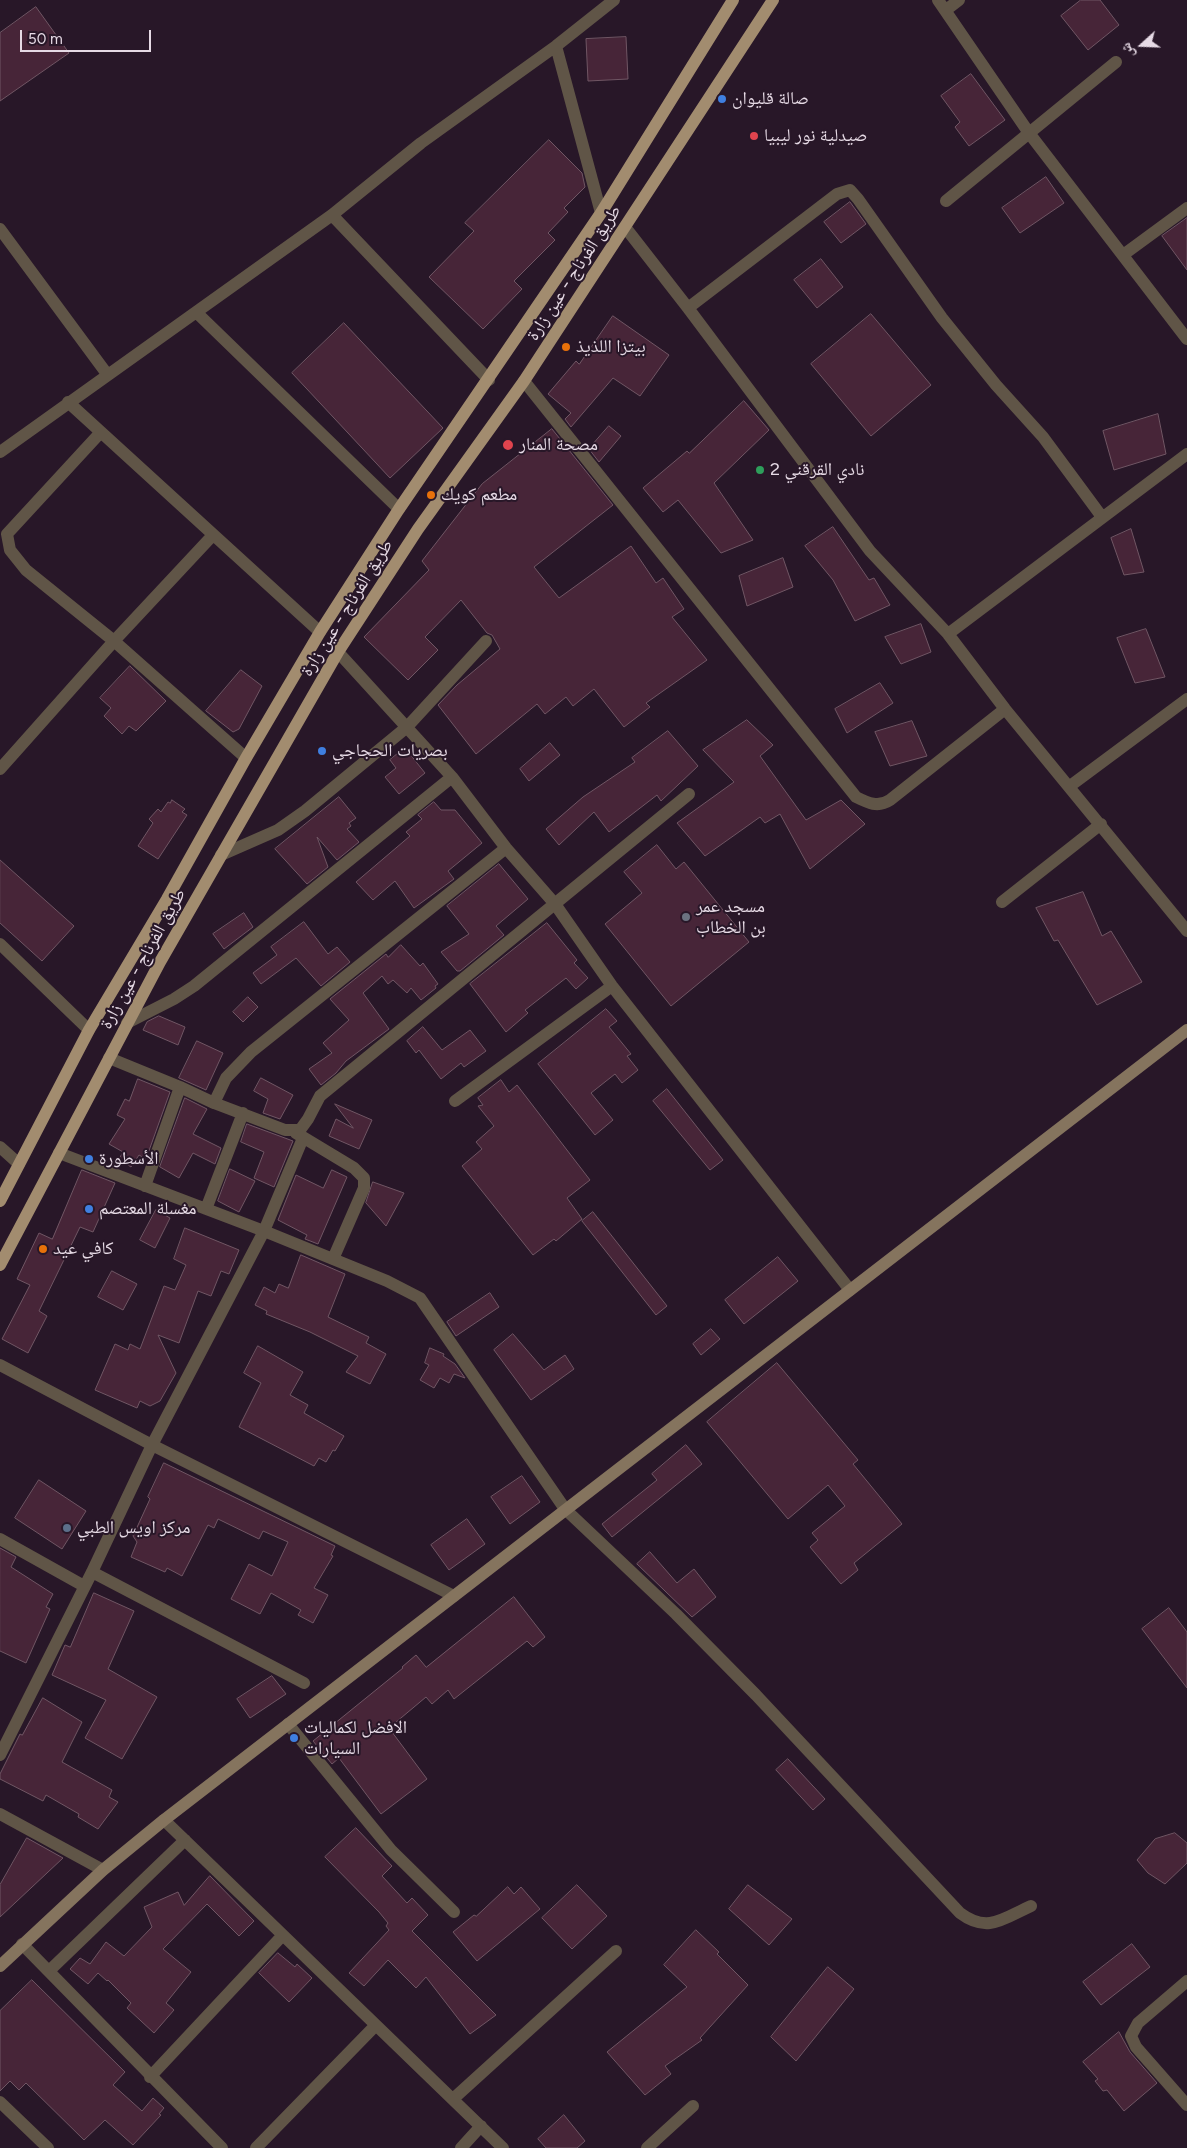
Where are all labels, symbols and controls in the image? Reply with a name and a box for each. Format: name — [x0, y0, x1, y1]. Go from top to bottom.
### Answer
scale bar — [22, 20, 154, 52]
north arrow — [1117, 20, 1167, 70]
text: 50 m — [28, 30, 63, 48]
text: ش — [1117, 40, 1138, 60]
place label: صالة قليوان — [732, 88, 809, 110]
marker: صالة قليوان — [716, 93, 728, 105]
place label: صيدلية نور ليبيا — [764, 125, 867, 147]
marker: صيدلية نور ليبيا — [748, 130, 760, 142]
street label: طريق الفرناج - عين زارة — [522, 201, 626, 345]
place label: بيتزا اللذيذ — [576, 336, 646, 358]
marker: بيتزا اللذيذ — [560, 341, 572, 353]
place label: مصحة المنار — [519, 434, 598, 456]
marker: مصحة المنار — [501, 438, 515, 452]
place label: نادي القرقني 2 — [770, 459, 865, 481]
marker: نادي القرقني 2 — [754, 464, 766, 476]
place label: مطعم كويك — [441, 484, 517, 506]
marker: مطعم كويك — [425, 489, 437, 501]
street label: طريق الفرناج - عين زارة — [296, 536, 398, 680]
place label: بصريات الحجاجي — [332, 740, 448, 762]
marker: بصريات الحجاجي — [316, 745, 328, 757]
street label: طريق الفرناج - عين زارة — [95, 885, 191, 1033]
place label: مسجد عمر بن الخطاب — [696, 896, 766, 939]
marker: مسجد عمر بن الخطاب — [680, 911, 692, 923]
place label: الأسطورة — [99, 1148, 158, 1170]
marker: الأسطورة — [83, 1153, 95, 1165]
place label: مغسلة المعتصم — [99, 1198, 197, 1220]
marker: مغسلة المعتصم — [83, 1203, 95, 1215]
place label: كافي عيد — [53, 1238, 113, 1260]
marker: كافي عيد — [37, 1243, 49, 1255]
place label: مركز اويس الطبي — [77, 1517, 190, 1539]
marker: مركز اويس الطبي — [61, 1522, 73, 1534]
place label: الافضل لكماليات السيارات — [304, 1717, 407, 1760]
marker: الافضل لكماليات السيارات — [288, 1732, 300, 1744]

